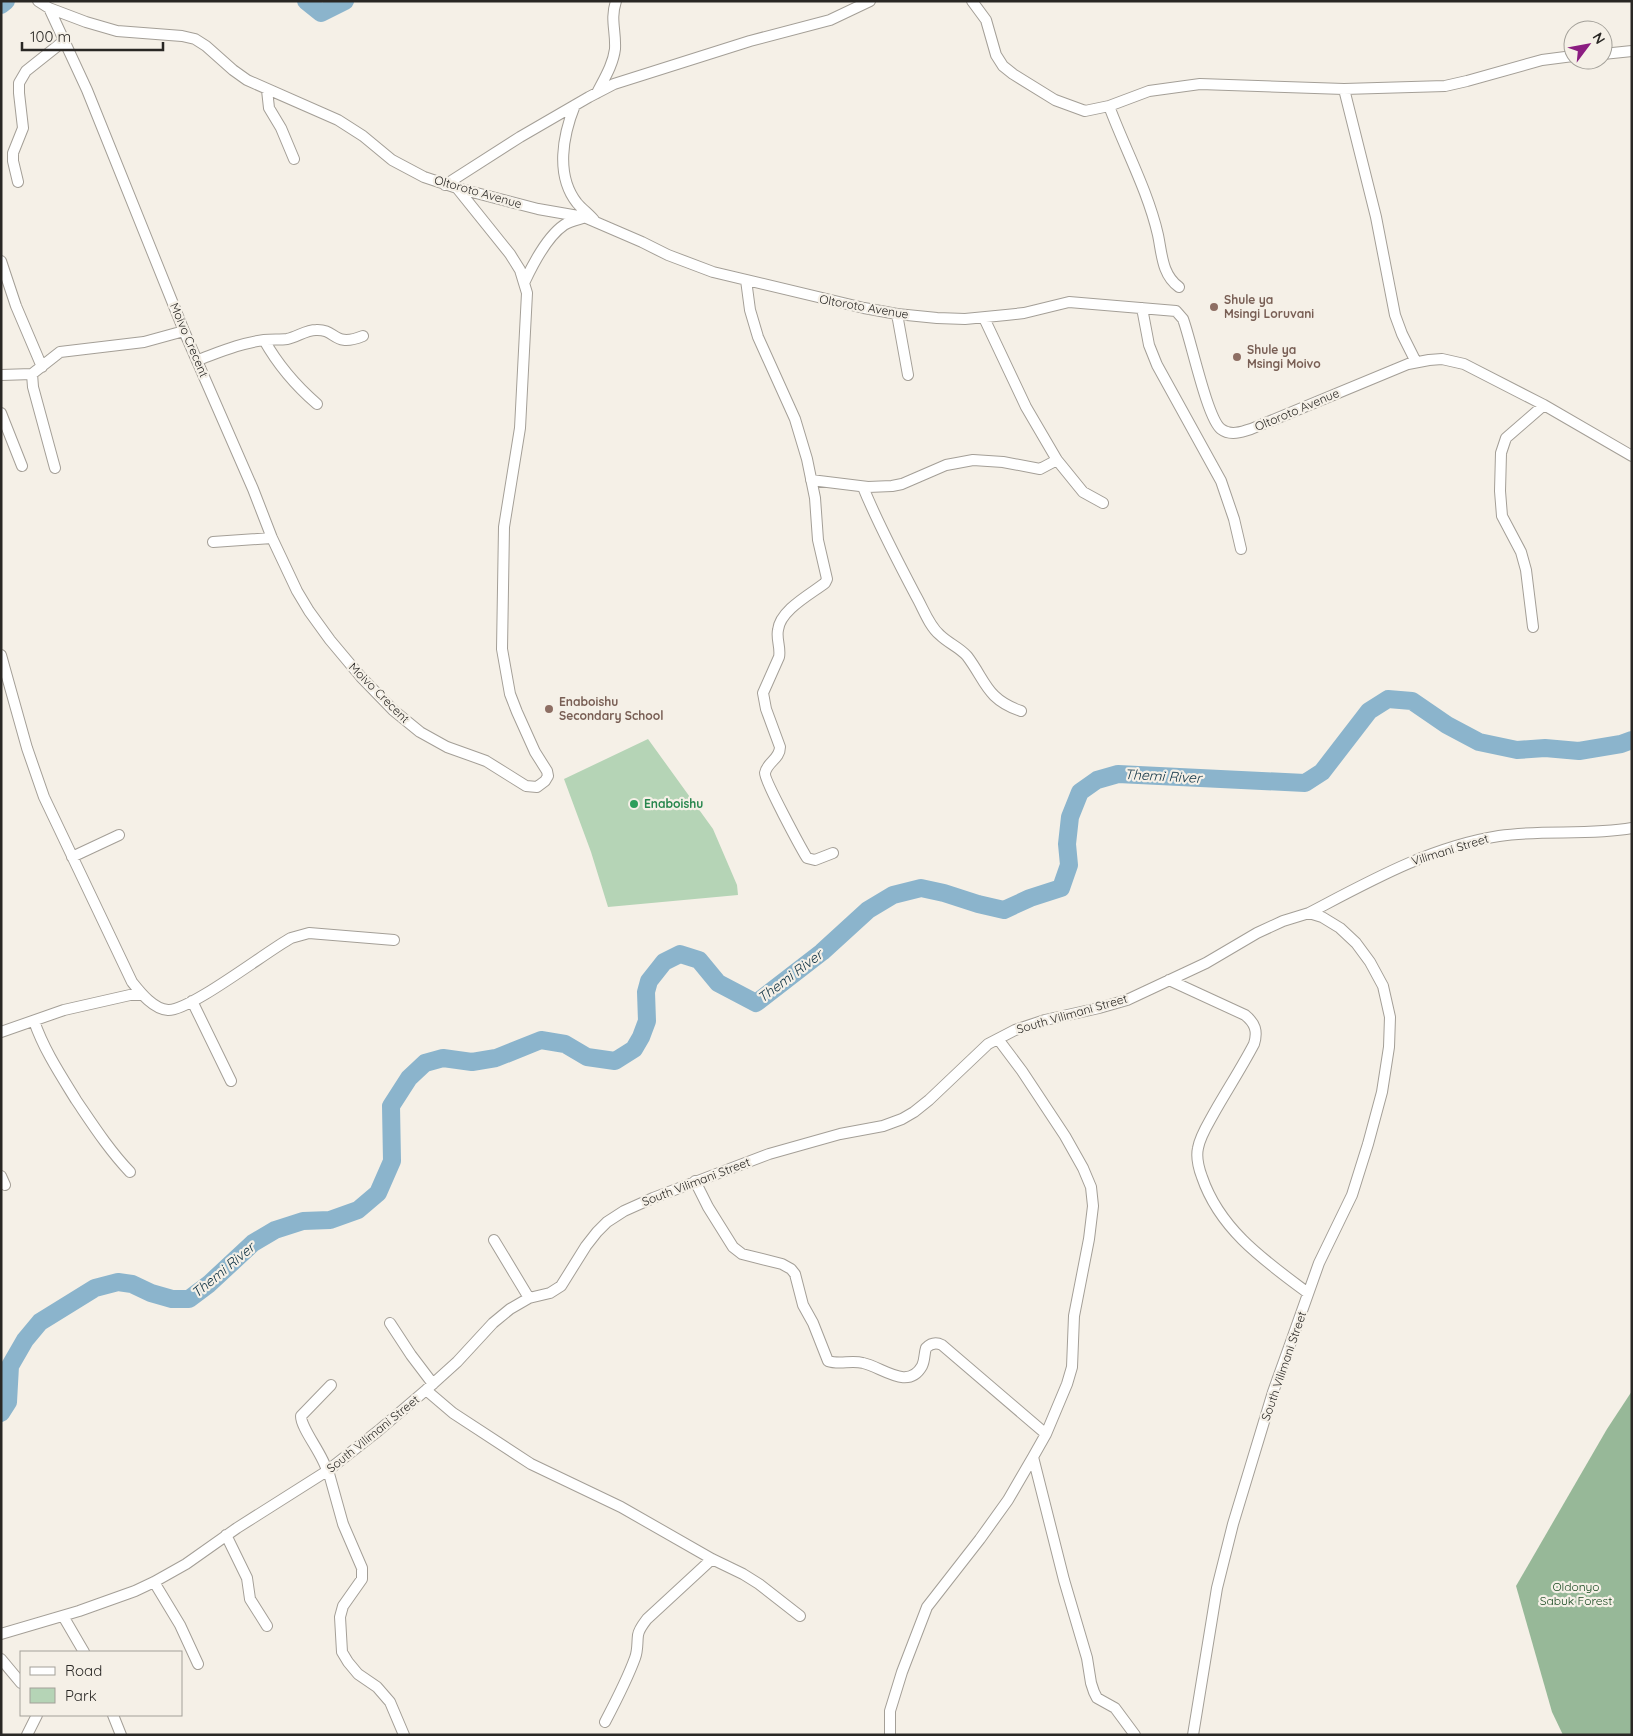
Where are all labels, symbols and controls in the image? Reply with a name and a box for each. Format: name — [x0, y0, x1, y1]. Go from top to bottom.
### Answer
scale bar — [22, 20, 164, 52]
north arrow — [1563, 20, 1613, 70]
text: 100 m — [30, 27, 71, 46]
text: N — [1589, 29, 1609, 47]
street label: Oltoroto Avenue — [433, 172, 524, 211]
street label: Oltoroto Avenue — [818, 291, 910, 322]
place label: Shule ya Msingi Loruvani — [1224, 292, 1314, 321]
street label: Moivo Crecent — [167, 300, 212, 379]
marker: Shule ya Msingi Loruvani — [1208, 301, 1220, 313]
place label: Shule ya Msingi Moivo — [1247, 342, 1321, 371]
marker: Shule ya Msingi Moivo — [1231, 351, 1243, 363]
street label: Oltoroto Avenue — [1252, 385, 1342, 434]
street label: Moivo Crecent — [346, 659, 413, 726]
place label: Enaboishu Secondary School — [559, 694, 663, 723]
marker: Enaboishu Secondary School — [543, 703, 555, 715]
water label: Themi River — [1124, 765, 1203, 787]
place label: Enaboishu — [644, 796, 703, 811]
marker: Enaboishu — [628, 798, 640, 810]
street label: Vilimani Street — [1410, 831, 1490, 868]
water label: Themi River — [754, 945, 827, 1006]
street label: South Vilimani Street — [1015, 991, 1129, 1037]
street label: South Vilimani Street — [640, 1154, 752, 1209]
water label: Themi River — [188, 1237, 259, 1302]
street label: South Vilimani Street — [1258, 1309, 1309, 1422]
street label: South Vilimani Street — [323, 1392, 422, 1476]
park label: Oldonyo Sabuk Forest — [1540, 1579, 1612, 1608]
legend — [20, 1651, 182, 1716]
text: Road — [65, 1661, 102, 1680]
text: Park — [65, 1686, 97, 1705]

